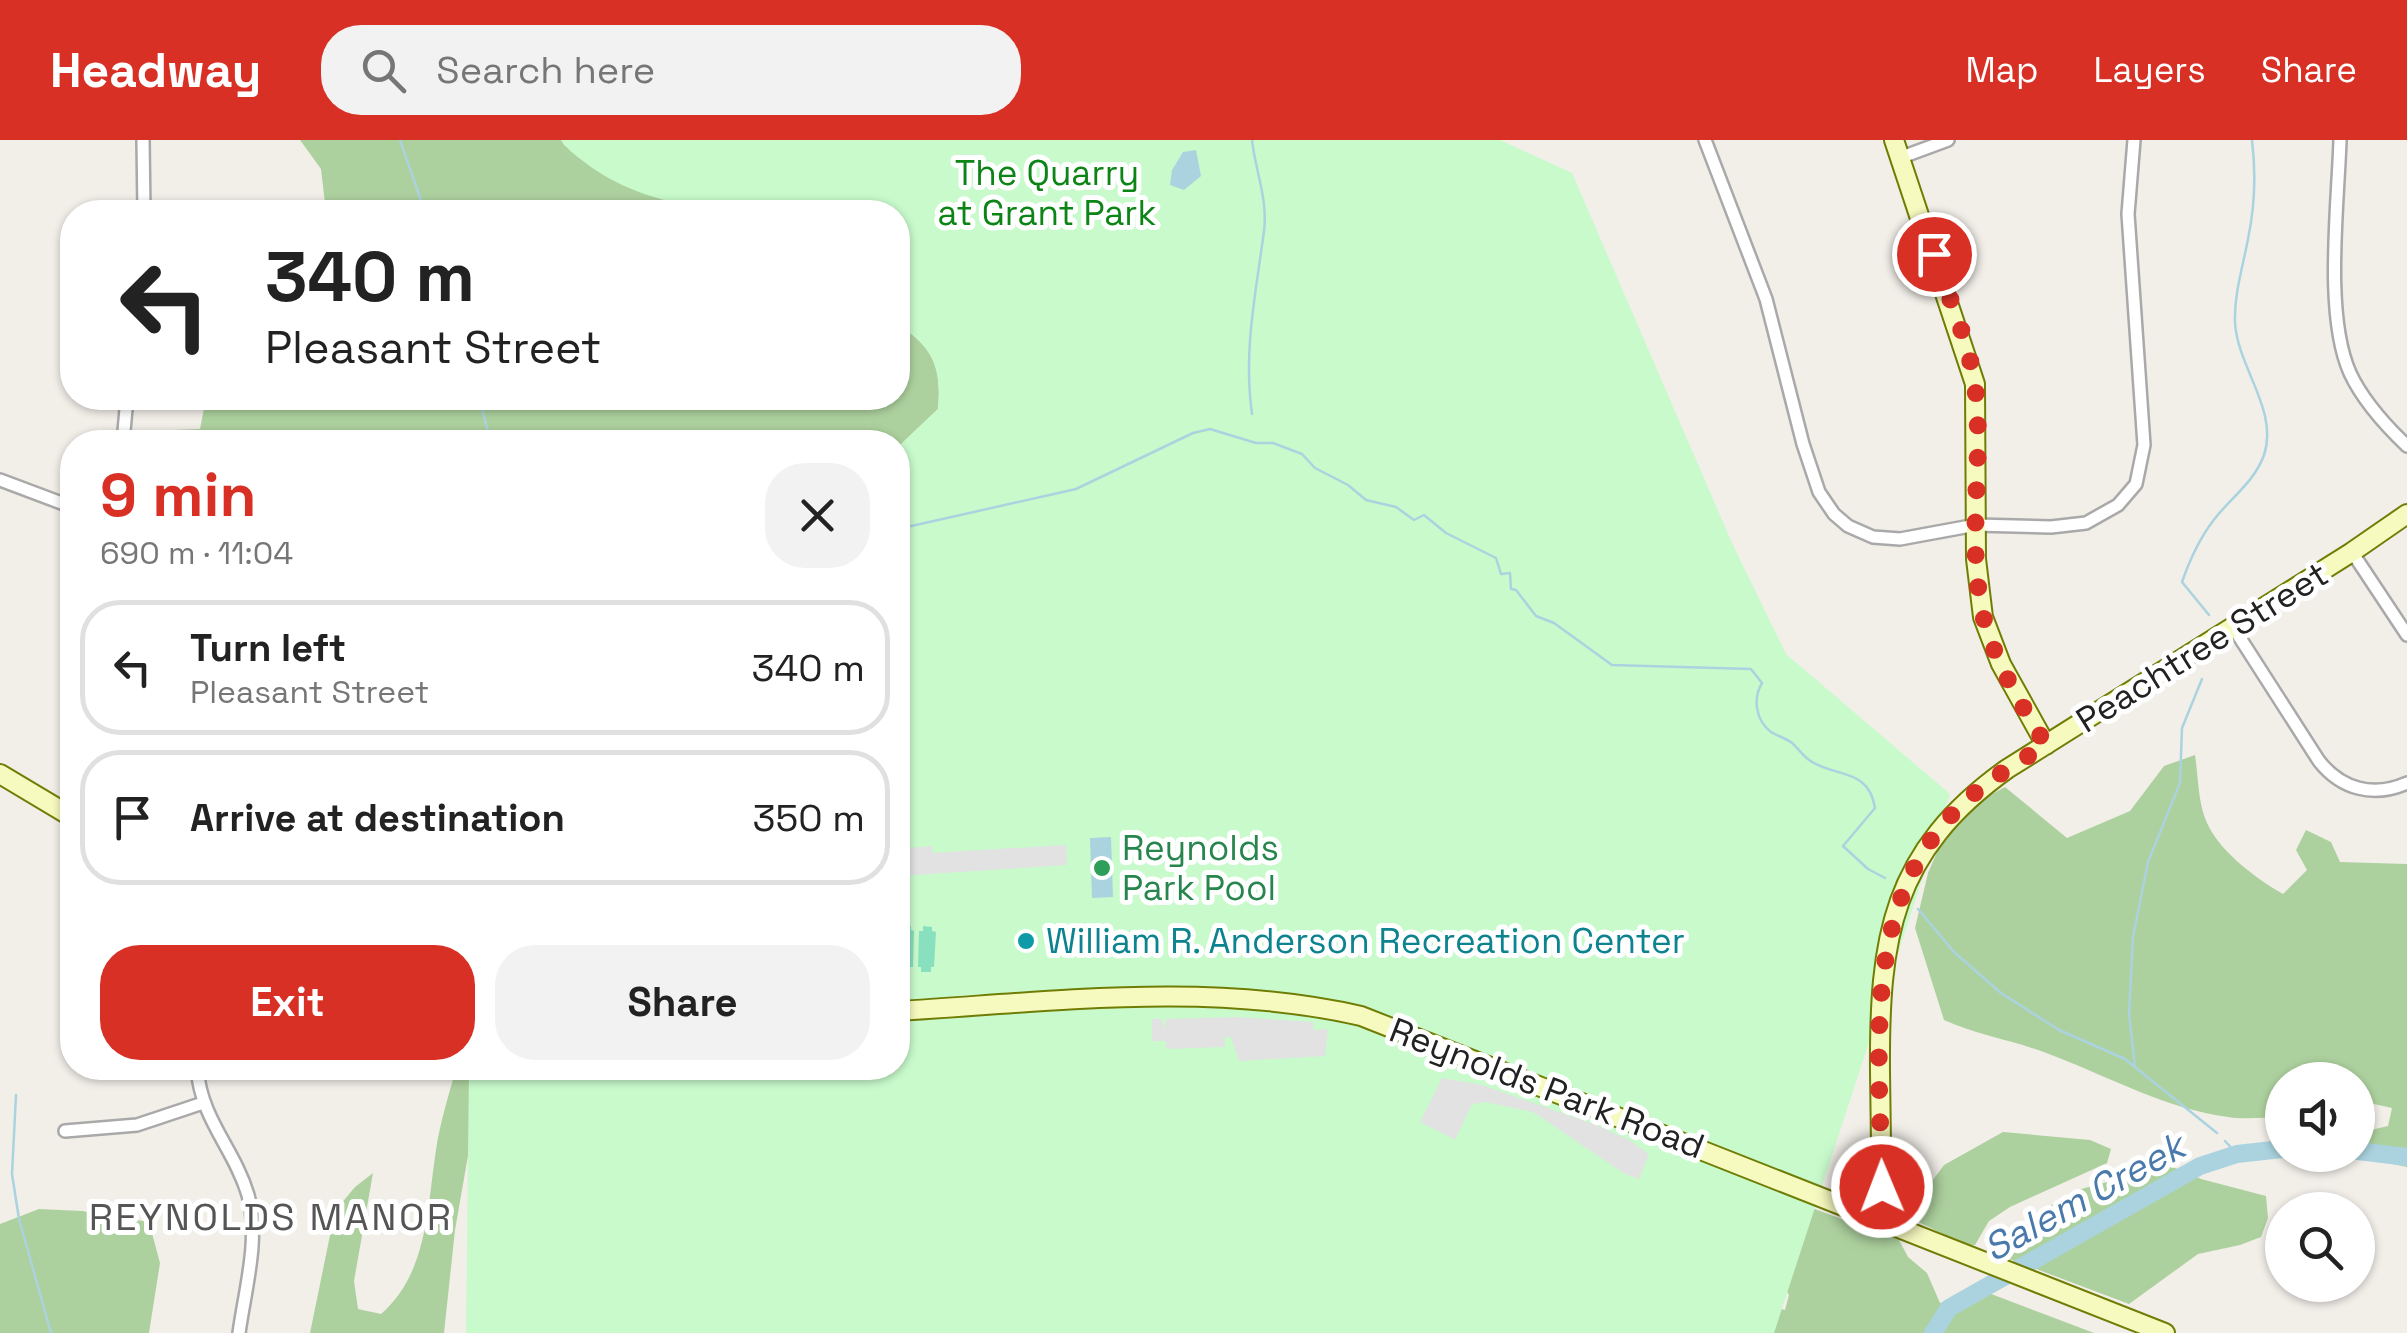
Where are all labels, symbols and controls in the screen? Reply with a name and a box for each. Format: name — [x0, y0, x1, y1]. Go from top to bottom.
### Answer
search box — [321, 25, 1021, 115]
text: Headway — [50, 40, 261, 101]
icon: search — [356, 43, 411, 98]
text: Search here — [436, 46, 655, 94]
text: Map — [1965, 48, 2038, 92]
text: Layers — [2093, 48, 2206, 92]
text: Share — [2261, 48, 2357, 92]
park label: The Quarry at Grant Park — [938, 151, 1157, 235]
pin — [1892, 212, 1977, 297]
icon: arrive — [1907, 227, 1962, 282]
text: 340 m — [265, 232, 475, 321]
icon: left — [100, 240, 230, 370]
text: Pleasant Street — [265, 319, 602, 376]
text: 9 min — [100, 457, 256, 534]
button: close — [765, 463, 870, 568]
text: 690 m · 11:04 — [100, 533, 293, 573]
street label: Peachtree Street — [2068, 552, 2336, 742]
text: Turn left — [190, 624, 346, 672]
icon: left — [105, 640, 160, 695]
text: 340 m — [751, 644, 865, 692]
text: Pleasant Street — [190, 672, 429, 712]
icon: arrive — [105, 790, 160, 845]
text: Arrive at destination — [190, 794, 565, 842]
text: 350 m — [752, 794, 865, 842]
place label: Reynolds Park Pool — [1122, 826, 1279, 910]
marker: Reynolds Park Pool — [1091, 857, 1113, 879]
place label: William R. Anderson Recreation Center — [1046, 919, 1685, 963]
marker: William R. Anderson Recreation Center — [1015, 930, 1037, 952]
button: Exit — [100, 945, 475, 1060]
button: Share — [495, 945, 870, 1060]
street label: Reynolds Park Road — [1383, 1008, 1711, 1168]
map controls — [2265, 1062, 2375, 1302]
button: sound — [2265, 1062, 2375, 1172]
water label: Salem Creek — [1975, 1120, 2197, 1272]
position arrow — [1830, 1135, 1934, 1239]
button: search — [2265, 1192, 2375, 1302]
district label: REYNOLDS MANOR — [89, 1193, 453, 1241]

